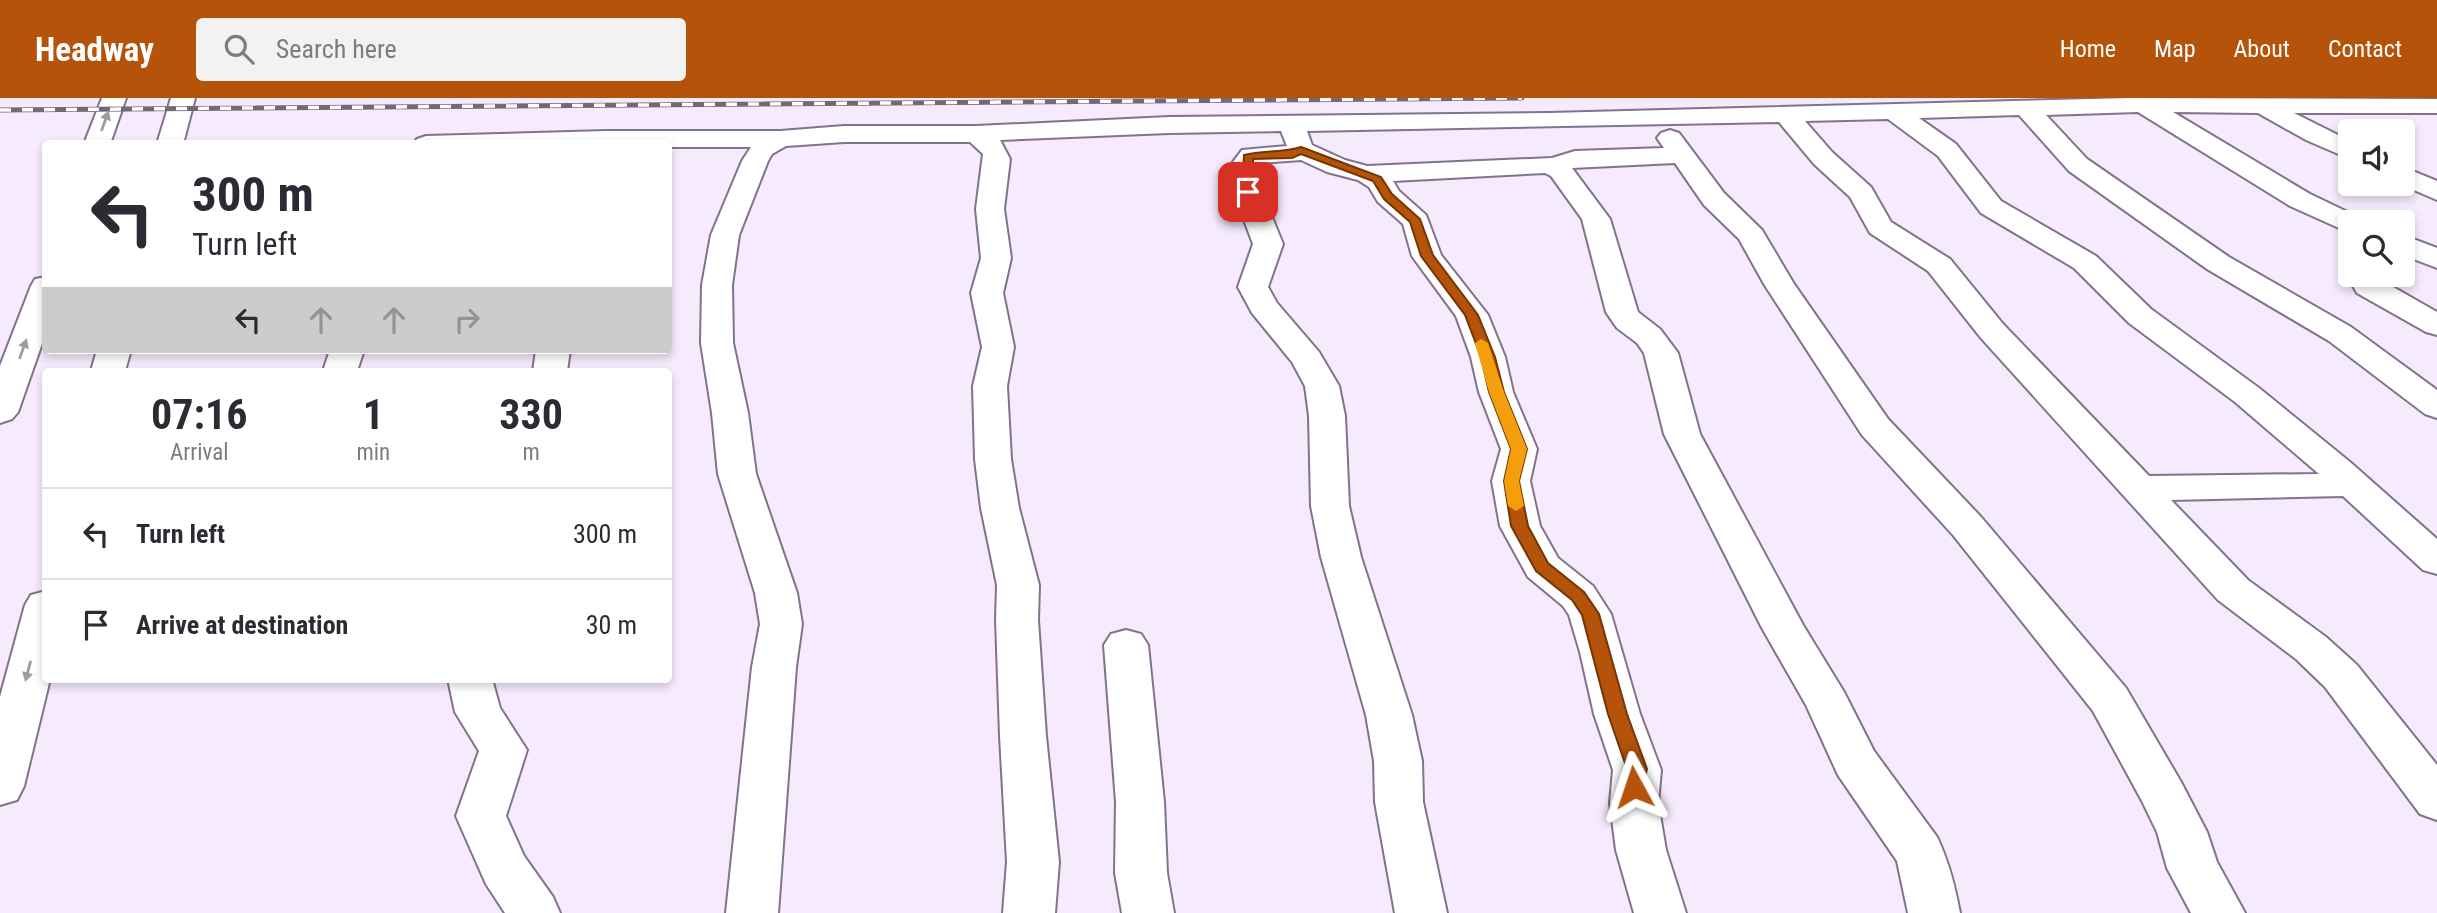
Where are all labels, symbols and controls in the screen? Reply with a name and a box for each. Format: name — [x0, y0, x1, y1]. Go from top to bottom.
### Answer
search box — [196, 18, 686, 81]
text: Headway — [35, 30, 154, 69]
icon: search — [220, 30, 258, 68]
text: Search here — [276, 34, 397, 64]
text: Home — [2060, 35, 2116, 63]
text: Map — [2154, 35, 2196, 63]
text: About — [2234, 35, 2290, 63]
text: Contact — [2328, 35, 2402, 63]
one-way arrow — [100, 110, 111, 131]
map controls — [2338, 119, 2415, 287]
button: sound — [2338, 119, 2415, 196]
pin — [1218, 162, 1278, 222]
text: 300 m — [192, 166, 314, 223]
icon: left — [77, 168, 168, 259]
icon: arrive — [1229, 173, 1267, 211]
button: search — [2338, 210, 2415, 287]
text: Turn left — [192, 225, 297, 263]
icon: left — [229, 301, 267, 339]
icon: ahead — [302, 301, 340, 339]
icon: ahead — [375, 301, 413, 339]
icon: right — [448, 301, 486, 339]
one-way arrow — [18, 339, 29, 360]
text: 07:16 — [151, 390, 247, 439]
text: 1 — [363, 390, 384, 439]
text: 330 — [499, 390, 563, 439]
text: Arrival — [170, 439, 228, 466]
text: min — [356, 439, 390, 466]
text: m — [522, 439, 540, 466]
icon: left — [77, 515, 115, 553]
text: Turn left — [136, 519, 225, 549]
text: 300 m — [573, 519, 637, 549]
icon: arrive — [77, 606, 115, 644]
text: Arrive at destination — [136, 610, 348, 640]
text: 30 m — [586, 610, 637, 640]
one-way arrow — [22, 660, 33, 682]
position arrow — [1597, 750, 1671, 824]

